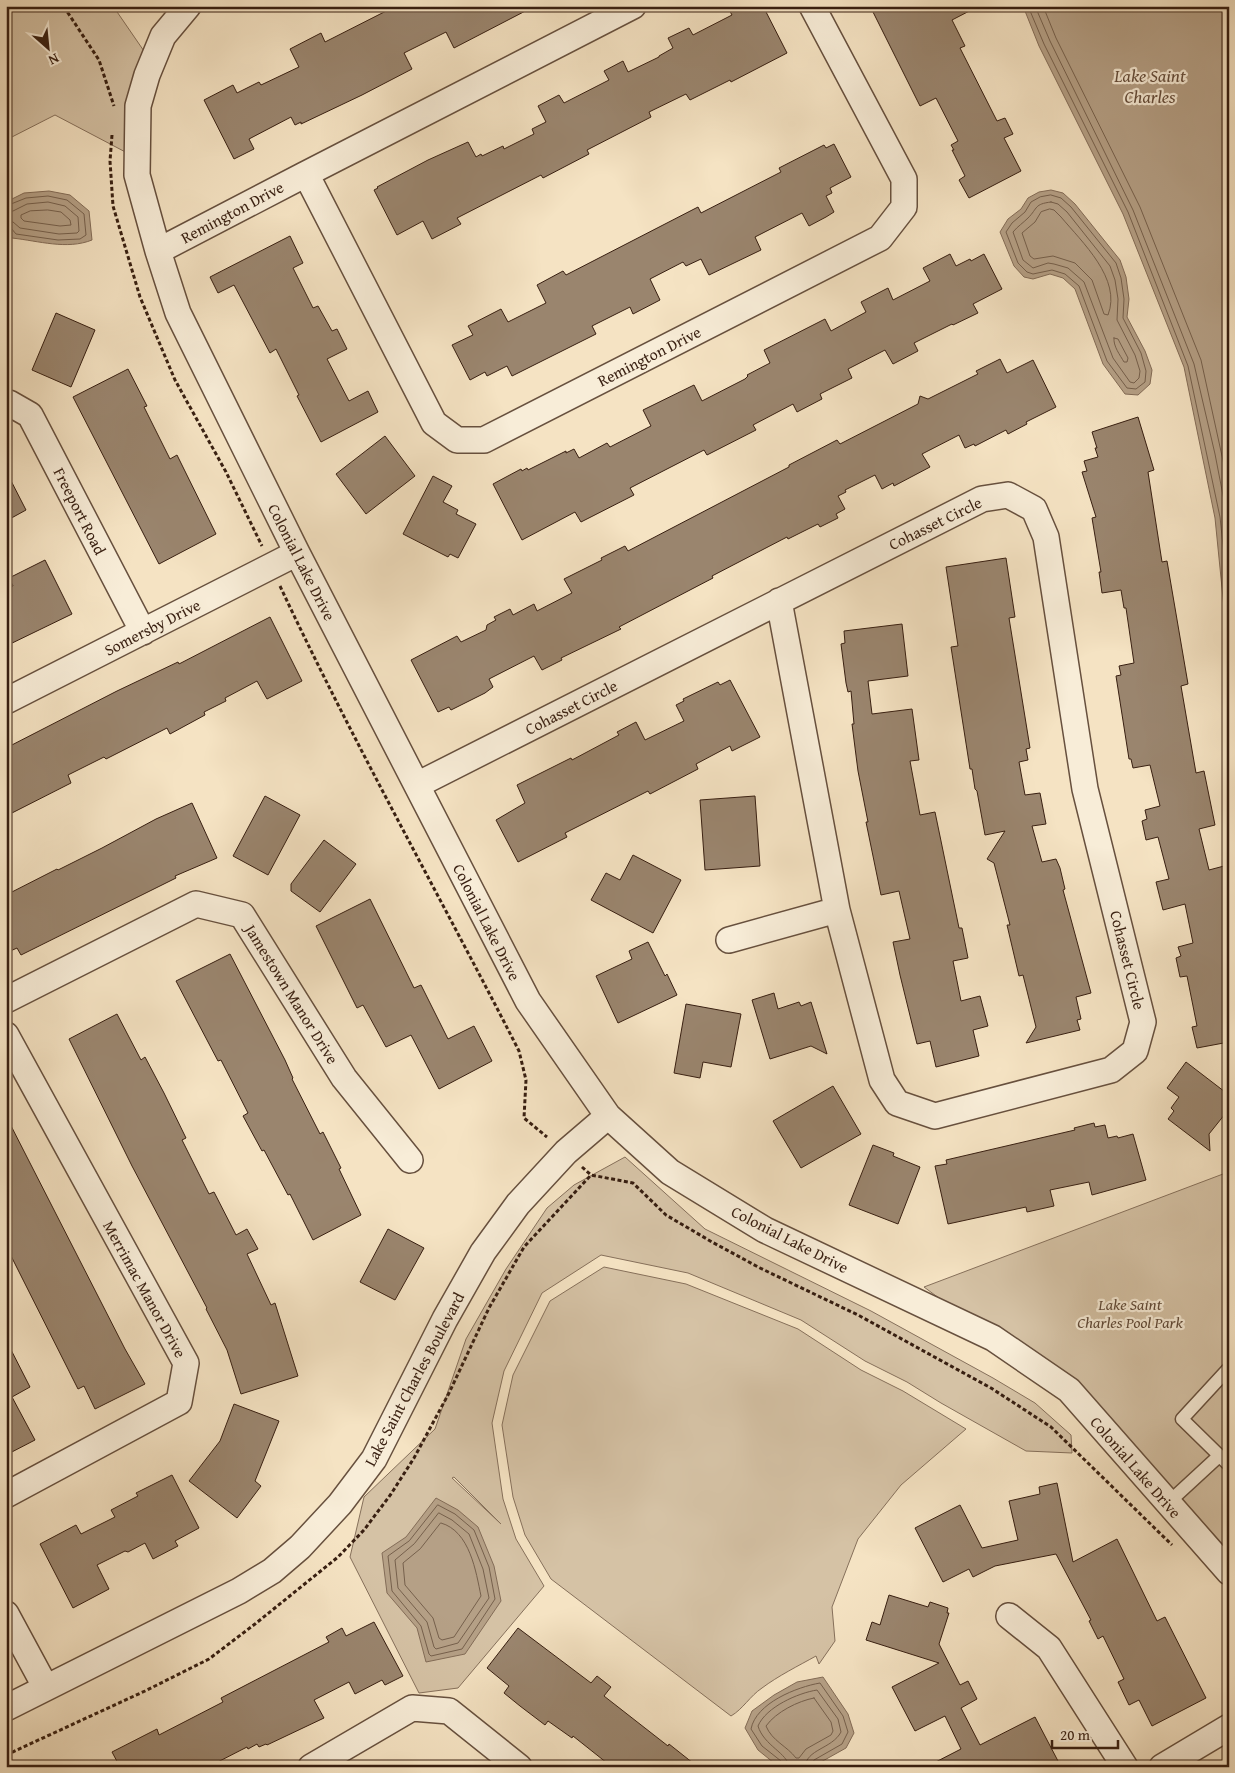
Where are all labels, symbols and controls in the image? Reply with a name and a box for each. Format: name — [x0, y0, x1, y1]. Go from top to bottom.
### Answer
north arrow — [22, 22, 72, 72]
text: N — [45, 49, 63, 71]
water label: Lake Saint Charles — [1113, 62, 1186, 110]
street label: Remington Drive — [176, 175, 288, 249]
street label: Remington Drive — [593, 320, 705, 392]
street label: Freeport Road — [48, 463, 113, 559]
street label: Cohasset Circle — [884, 490, 986, 556]
street label: Colonial Lake Drive — [262, 499, 342, 625]
street label: Somersby Drive — [100, 592, 204, 662]
street label: Cohasset Circle — [520, 673, 622, 741]
street label: Colonial Lake Drive — [447, 859, 527, 985]
street label: Cohasset Circle — [1104, 908, 1152, 1012]
street label: Jamestown Manor Drive — [238, 918, 345, 1069]
street label: Colonial Lake Drive — [727, 1199, 853, 1279]
street label: Merrimac Manor Drive — [97, 1216, 193, 1362]
street label: Lake Saint Charles Boulevard — [358, 1287, 470, 1470]
park label: Lake Saint Charles Pool Park — [1077, 1292, 1184, 1334]
street label: Colonial Lake Drive — [1085, 1411, 1187, 1523]
scale bar — [1052, 1718, 1119, 1750]
text: 20 m — [1060, 1724, 1091, 1745]

